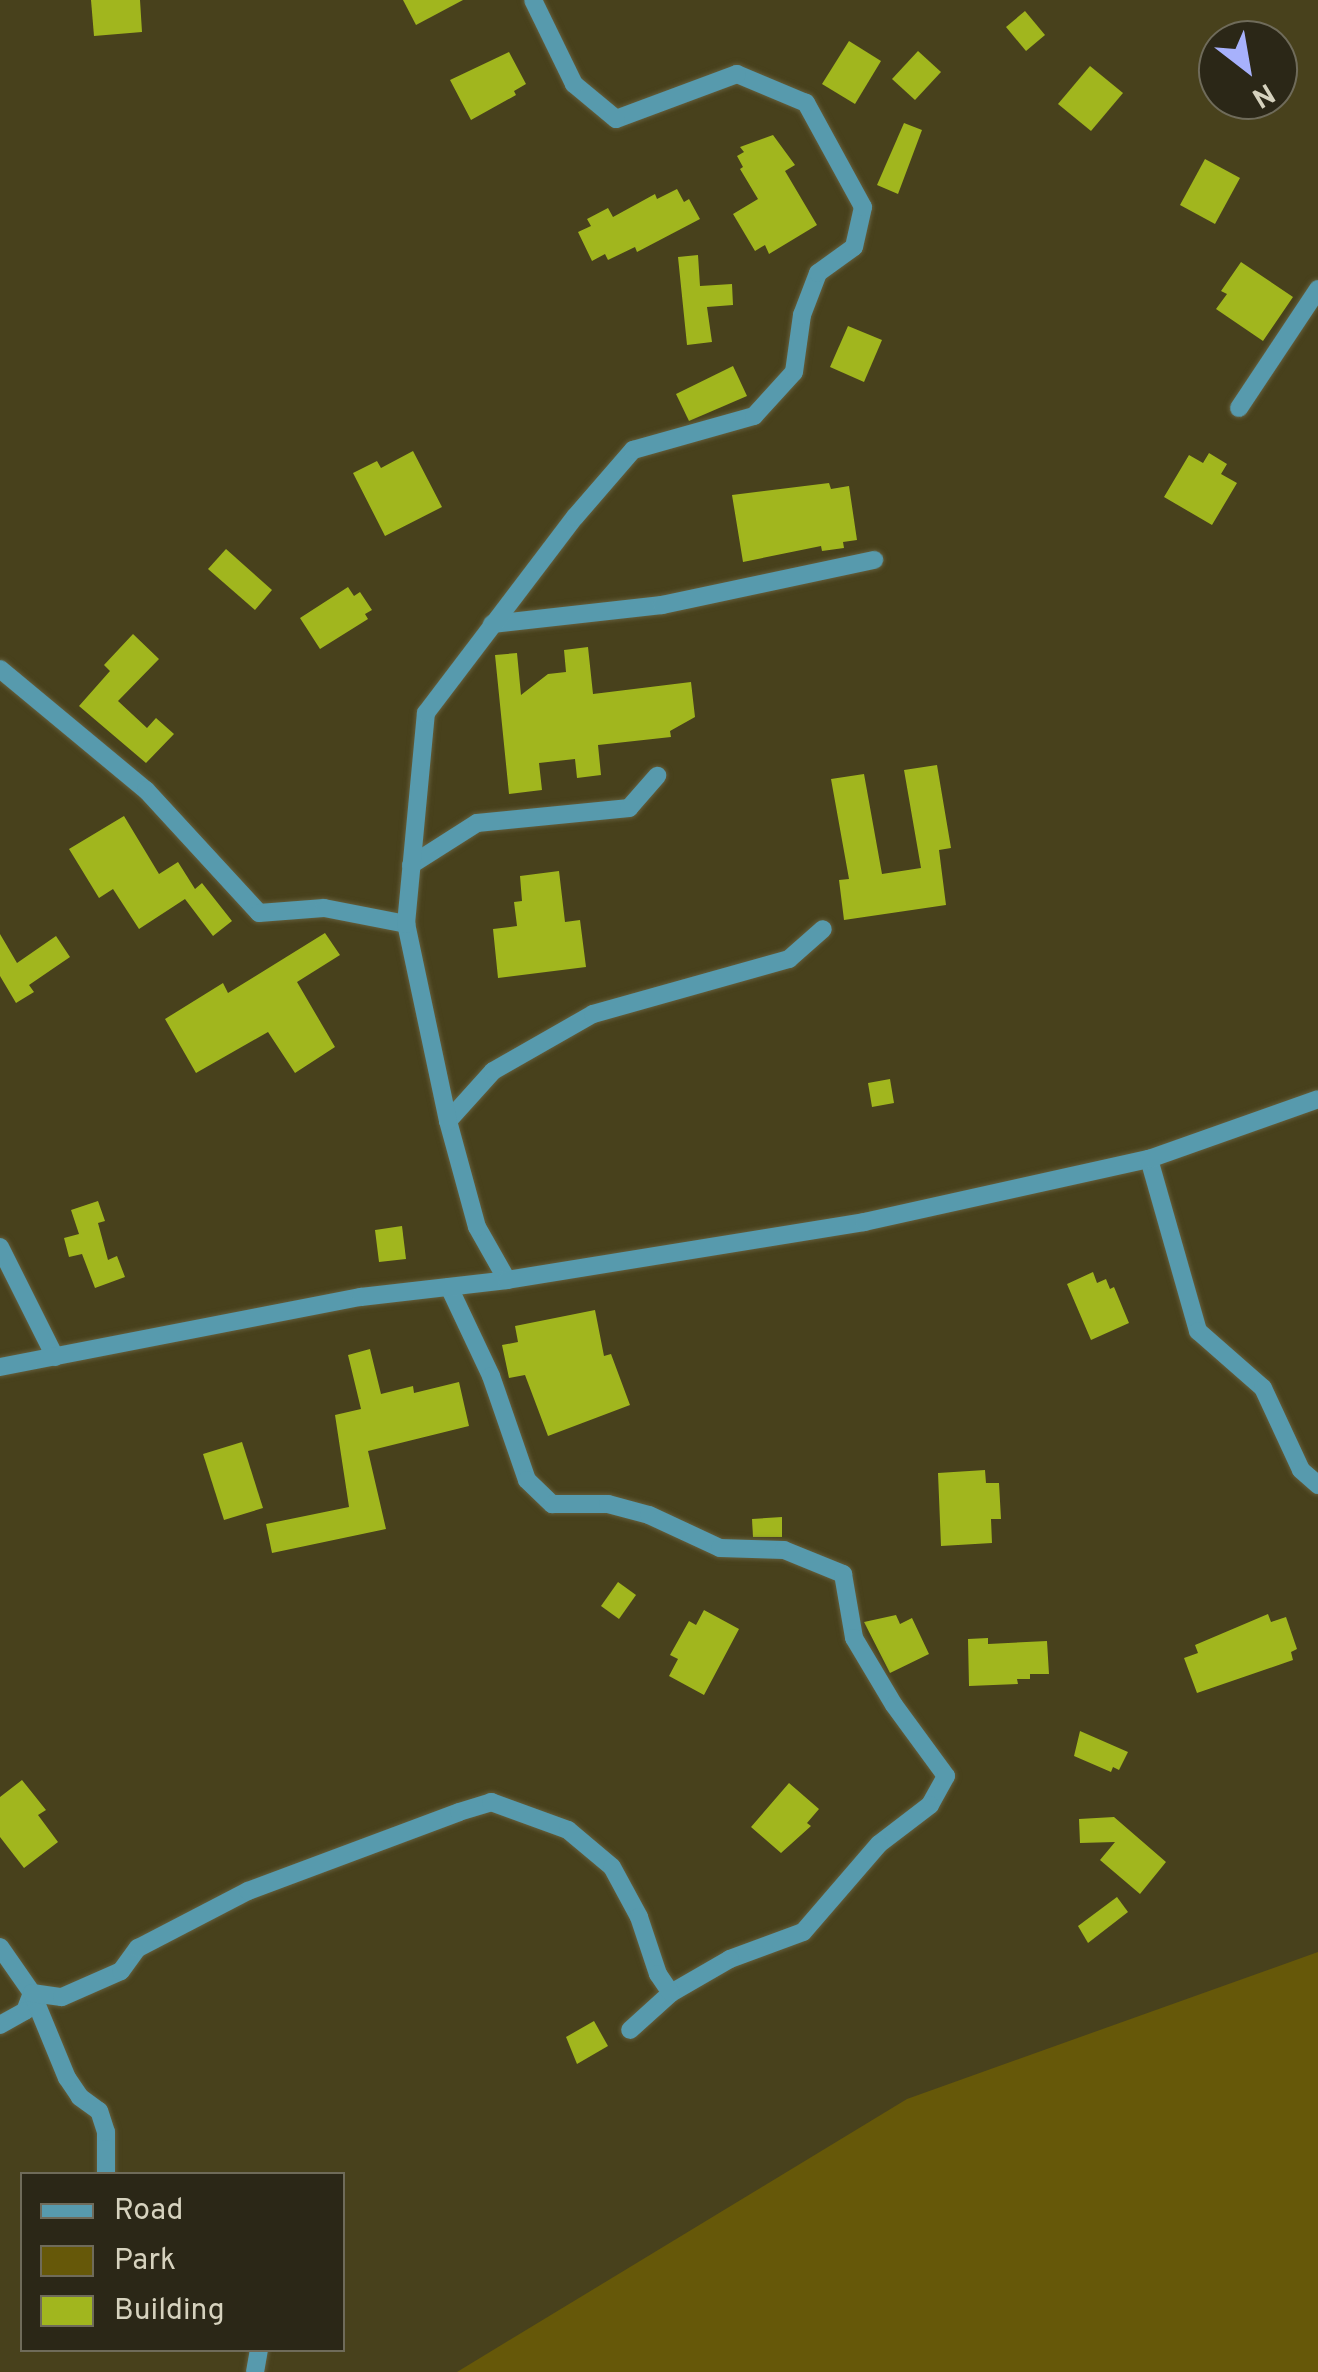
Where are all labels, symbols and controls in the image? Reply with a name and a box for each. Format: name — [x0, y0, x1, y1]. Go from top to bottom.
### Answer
north arrow — [1198, 20, 1298, 120]
text: N — [1245, 73, 1280, 115]
legend — [20, 2172, 345, 2352]
text: Road — [114, 2193, 183, 2230]
text: Park — [114, 2243, 176, 2280]
text: Building — [114, 2293, 225, 2330]

